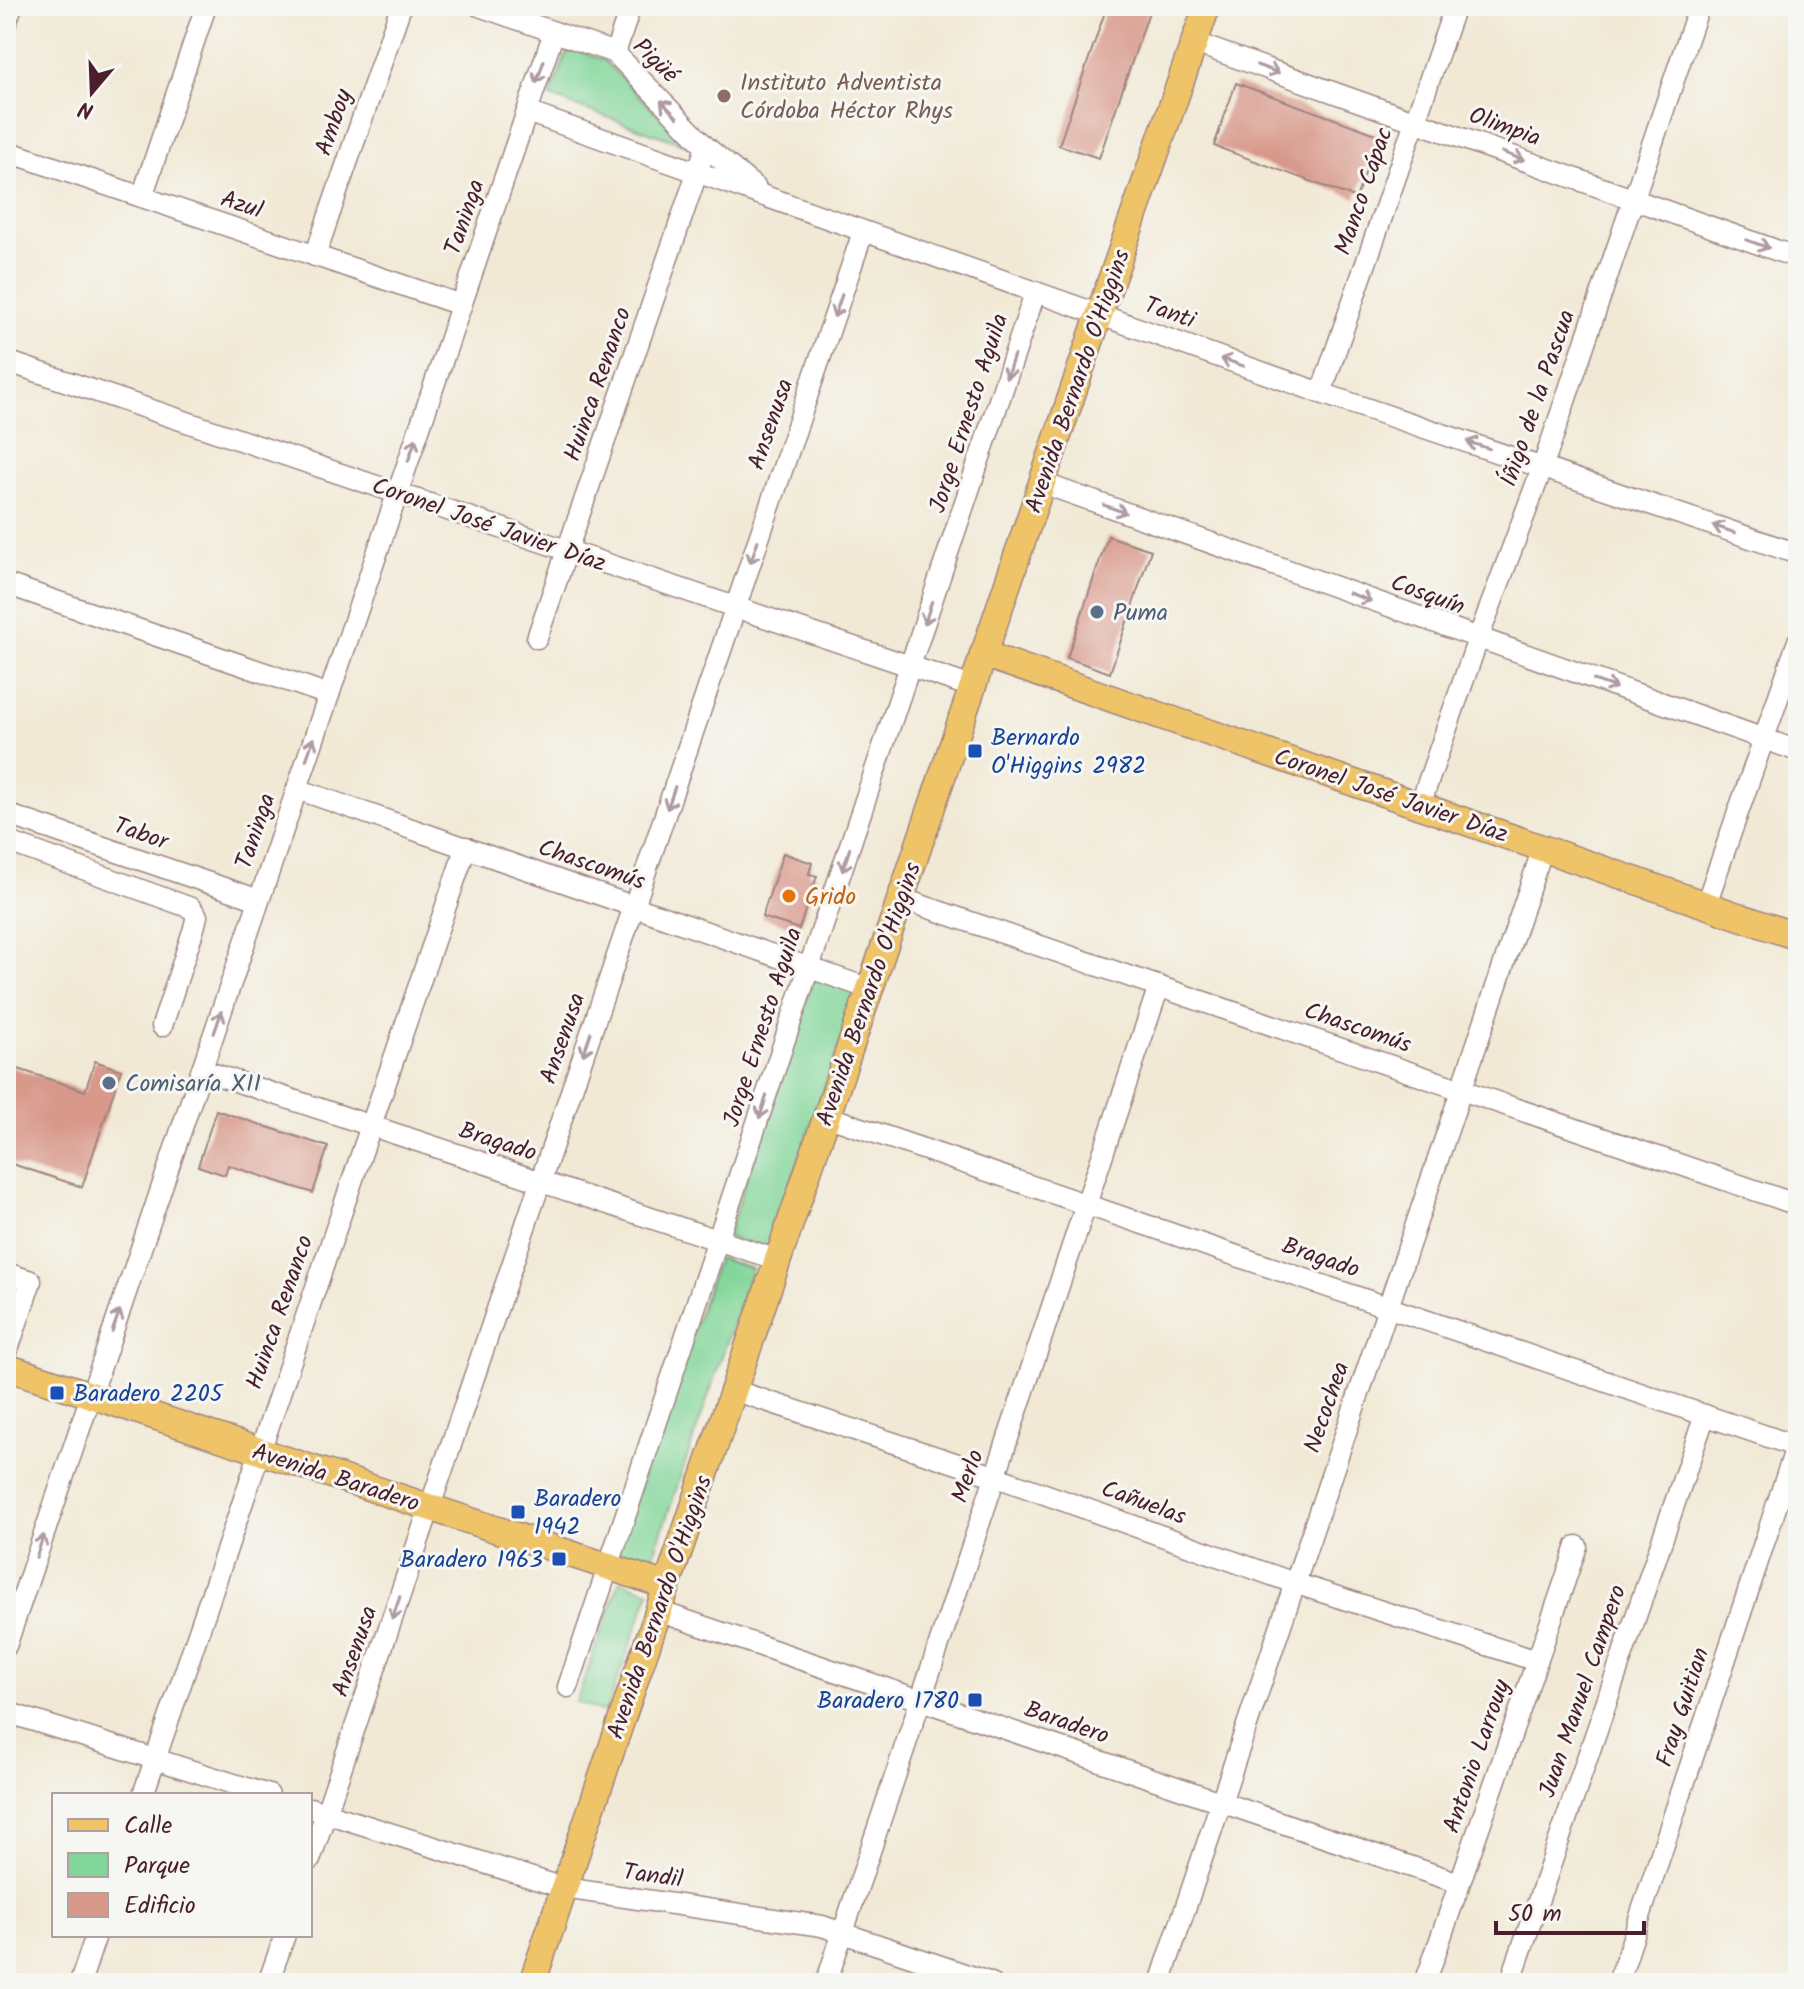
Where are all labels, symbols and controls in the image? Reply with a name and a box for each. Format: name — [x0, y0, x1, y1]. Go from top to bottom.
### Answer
street label: Pigüé — [623, 29, 688, 94]
north arrow — [52, 52, 132, 132]
one-way arrow — [532, 59, 547, 84]
one-way arrow — [1256, 63, 1280, 77]
place label: Instituto Adventista Córdoba Héctor Rhys — [740, 64, 953, 131]
street label: Amboy — [305, 83, 364, 161]
marker: Instituto Adventista Córdoba Héctor Rhys — [715, 87, 733, 105]
text: N — [74, 90, 99, 127]
street label: Olimpia — [1463, 96, 1546, 158]
one-way arrow — [659, 99, 678, 119]
street label: Manco Cápac — [1324, 122, 1405, 261]
one-way arrow — [1500, 150, 1525, 165]
street label: Taninga — [434, 174, 497, 261]
street label: Azul — [215, 180, 268, 231]
one-way arrow — [1745, 238, 1770, 252]
street label: Avenida Bernardo O'Higgins — [1015, 244, 1142, 519]
street label: Tanti — [1139, 287, 1202, 341]
one-way arrow — [829, 293, 844, 318]
street label: Huinca Renanco — [554, 302, 643, 467]
street label: Íñigo de la Pascua — [1490, 305, 1587, 492]
street label: Jorge Ernesto Aguila — [919, 309, 1020, 518]
one-way arrow — [1220, 353, 1245, 368]
one-way arrow — [1002, 354, 1017, 379]
street label: Ansenusa — [738, 374, 805, 475]
one-way arrow — [1466, 436, 1491, 451]
one-way arrow — [406, 438, 421, 463]
street label: Coronel José Javier Díaz — [366, 467, 611, 584]
one-way arrow — [1102, 503, 1127, 517]
one-way arrow — [1712, 520, 1737, 535]
one-way arrow — [746, 539, 761, 564]
street label: Cosquín — [1385, 564, 1470, 627]
one-way arrow — [1347, 591, 1372, 605]
place label: Puma — [1113, 594, 1168, 633]
one-way arrow — [920, 600, 935, 626]
marker: Puma — [1088, 603, 1106, 621]
one-way arrow — [1592, 677, 1617, 692]
place label: Bernardo O'Higgins 2982 — [991, 719, 1146, 786]
one-way arrow — [304, 737, 319, 762]
street label: Coronel José Javier Díaz — [1268, 738, 1513, 855]
marker: Bernardo O'Higgins 2982 — [966, 742, 984, 760]
one-way arrow — [662, 785, 677, 810]
street label: Taninga — [225, 788, 288, 875]
street label: Tabor — [108, 807, 175, 863]
street label: Chascomús — [533, 829, 650, 902]
one-way arrow — [837, 847, 852, 872]
street label: Avenida Bernardo O'Higgins — [806, 857, 933, 1132]
place label: Grido — [805, 878, 856, 917]
marker: Grido — [780, 887, 798, 905]
street label: Jorge Ernesto Aguila — [713, 923, 814, 1132]
street label: Ansenusa — [530, 988, 597, 1089]
street label: Chascomús — [1299, 992, 1416, 1065]
one-way arrow — [211, 1010, 226, 1035]
one-way arrow — [579, 1031, 594, 1056]
place label: Comisaría XII — [125, 1065, 261, 1104]
marker: Comisaría XII — [100, 1074, 118, 1092]
one-way arrow — [755, 1094, 770, 1119]
street label: Bragado — [453, 1112, 542, 1173]
street label: Bragado — [1276, 1227, 1365, 1290]
street label: Huinca Renanco — [236, 1230, 325, 1395]
one-way arrow — [110, 1309, 125, 1334]
street label: Necochea — [1294, 1357, 1361, 1458]
place label: Baradero 2205 — [73, 1375, 225, 1414]
marker: Baradero 2205 — [48, 1384, 66, 1402]
street label: Avenida Baradero — [247, 1433, 425, 1524]
street label: Merlo — [941, 1444, 996, 1509]
street label: Avenida Bernardo O'Higgins — [597, 1470, 724, 1745]
street label: Cañuelas — [1095, 1470, 1192, 1537]
place label: Baradero 1942 — [534, 1480, 621, 1547]
marker: Baradero 1942 — [509, 1503, 527, 1521]
one-way arrow — [34, 1533, 49, 1558]
place label: Baradero 1963 — [400, 1541, 543, 1580]
marker: Baradero 1963 — [550, 1550, 568, 1568]
street label: Juan Manuel Campero — [1529, 1580, 1638, 1803]
one-way arrow — [387, 1596, 402, 1621]
street label: Ansenusa — [322, 1601, 389, 1702]
street label: Fray Guitian — [1646, 1643, 1721, 1772]
street label: Antonio Larrouy — [1433, 1674, 1522, 1839]
place label: Baradero 1780 — [817, 1682, 959, 1721]
marker: Baradero 1780 — [966, 1691, 984, 1709]
street label: Baradero — [1019, 1691, 1114, 1756]
legend — [52, 1793, 312, 1937]
text: Calle — [124, 1807, 172, 1846]
text: Parque — [124, 1847, 190, 1886]
street label: Tandil — [620, 1853, 686, 1900]
scale bar — [1496, 1885, 1644, 1935]
text: Edificio — [124, 1887, 196, 1926]
text: 50 m — [1508, 1895, 1562, 1934]

